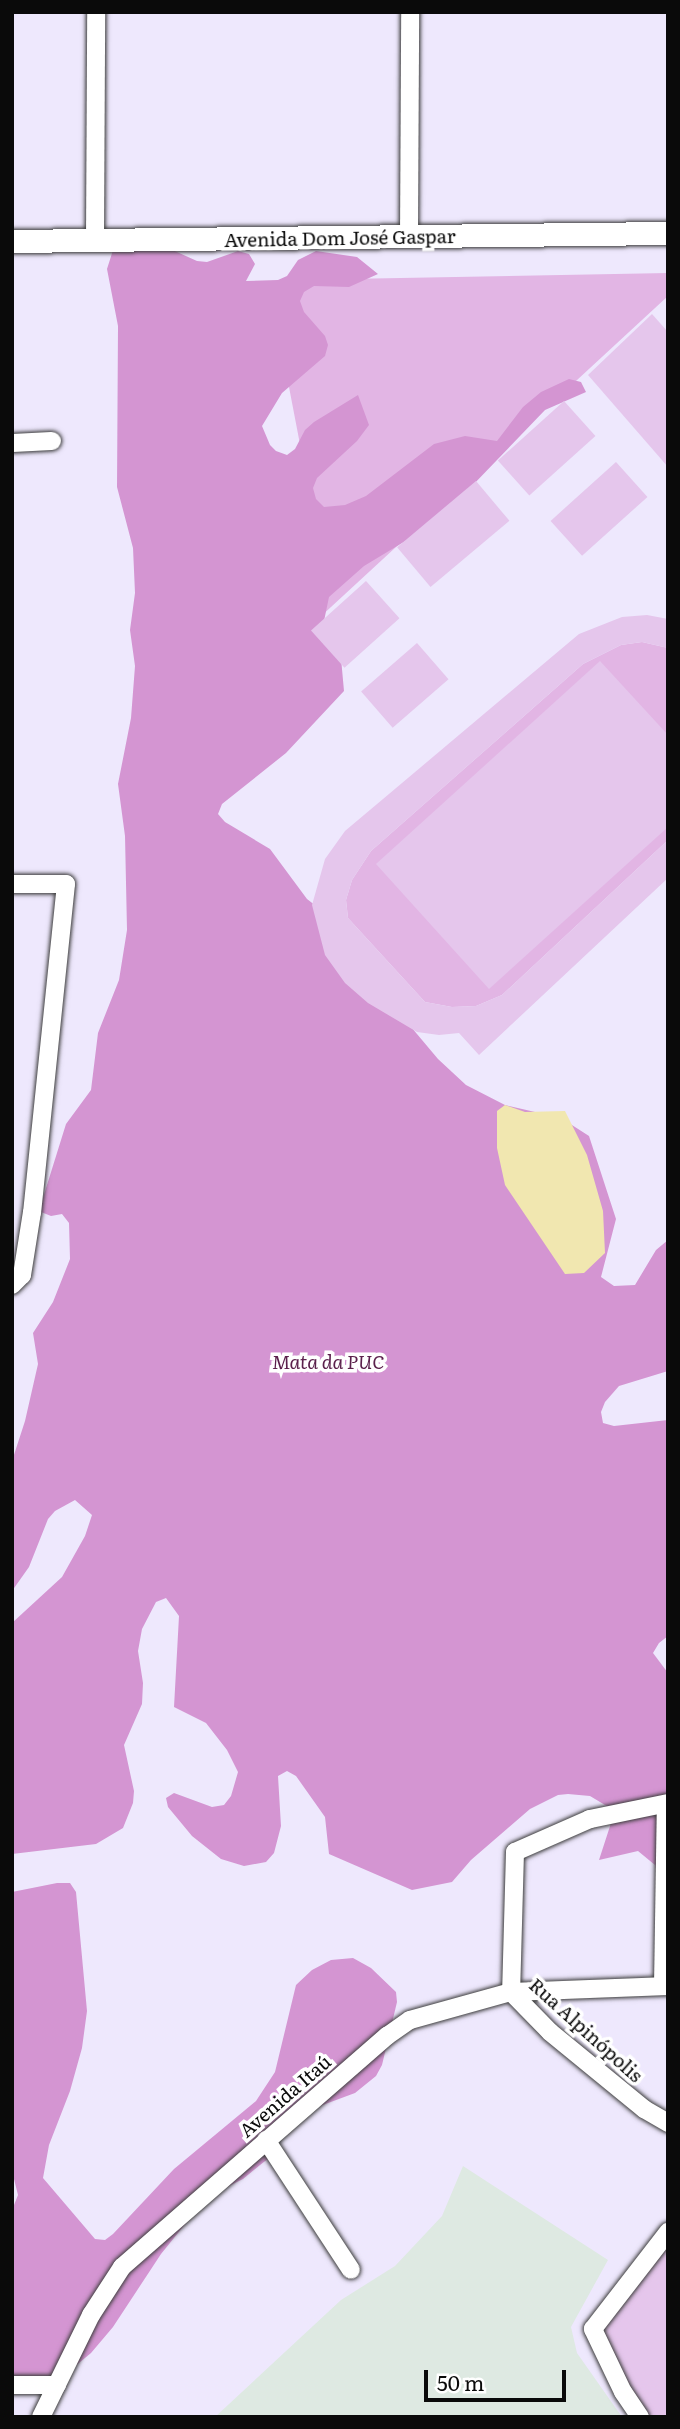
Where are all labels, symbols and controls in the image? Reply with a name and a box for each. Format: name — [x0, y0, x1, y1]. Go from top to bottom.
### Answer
street label: Avenida Dom José Gaspar — [224, 225, 456, 251]
park label: Mata da PUC — [272, 1351, 384, 1373]
street label: Rua Alpinópolis — [525, 1973, 647, 2087]
street label: Avenida Itaú — [235, 2050, 335, 2142]
scale bar — [428, 2356, 570, 2400]
text: 50 m — [437, 2366, 484, 2397]

